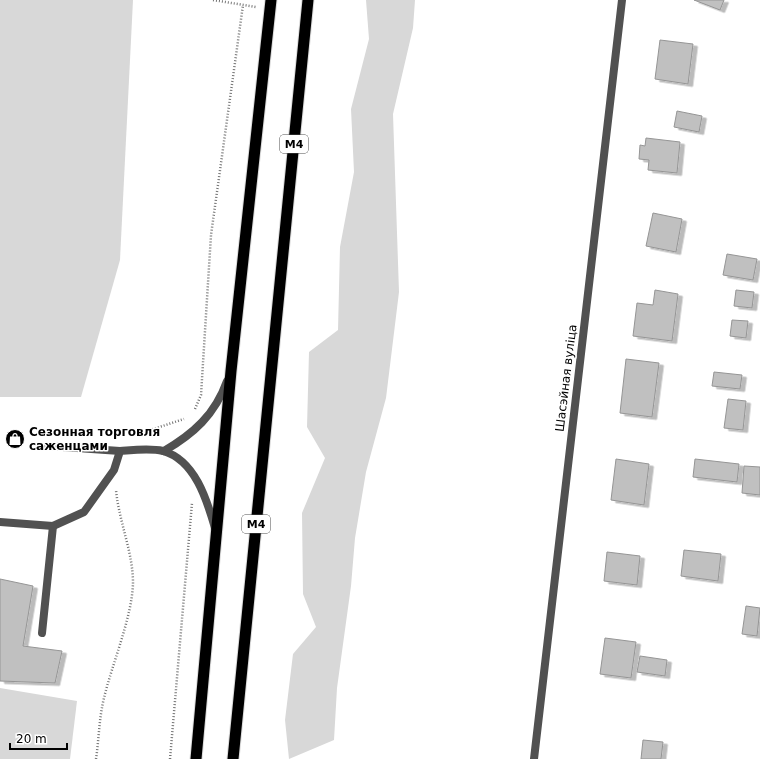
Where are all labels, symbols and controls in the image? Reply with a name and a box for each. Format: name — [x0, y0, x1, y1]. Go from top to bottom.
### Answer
road number: М4 — [280, 135, 308, 153]
street label: Шасэйная вуліца — [552, 323, 580, 433]
place label: Сезонная торговля саженцами — [29, 425, 160, 453]
shop icon: Сезонная торговля саженцами — [4, 428, 26, 450]
road number: М4 — [242, 515, 270, 533]
scale bar — [10, 725, 67, 751]
text: 20 m — [16, 732, 47, 746]

